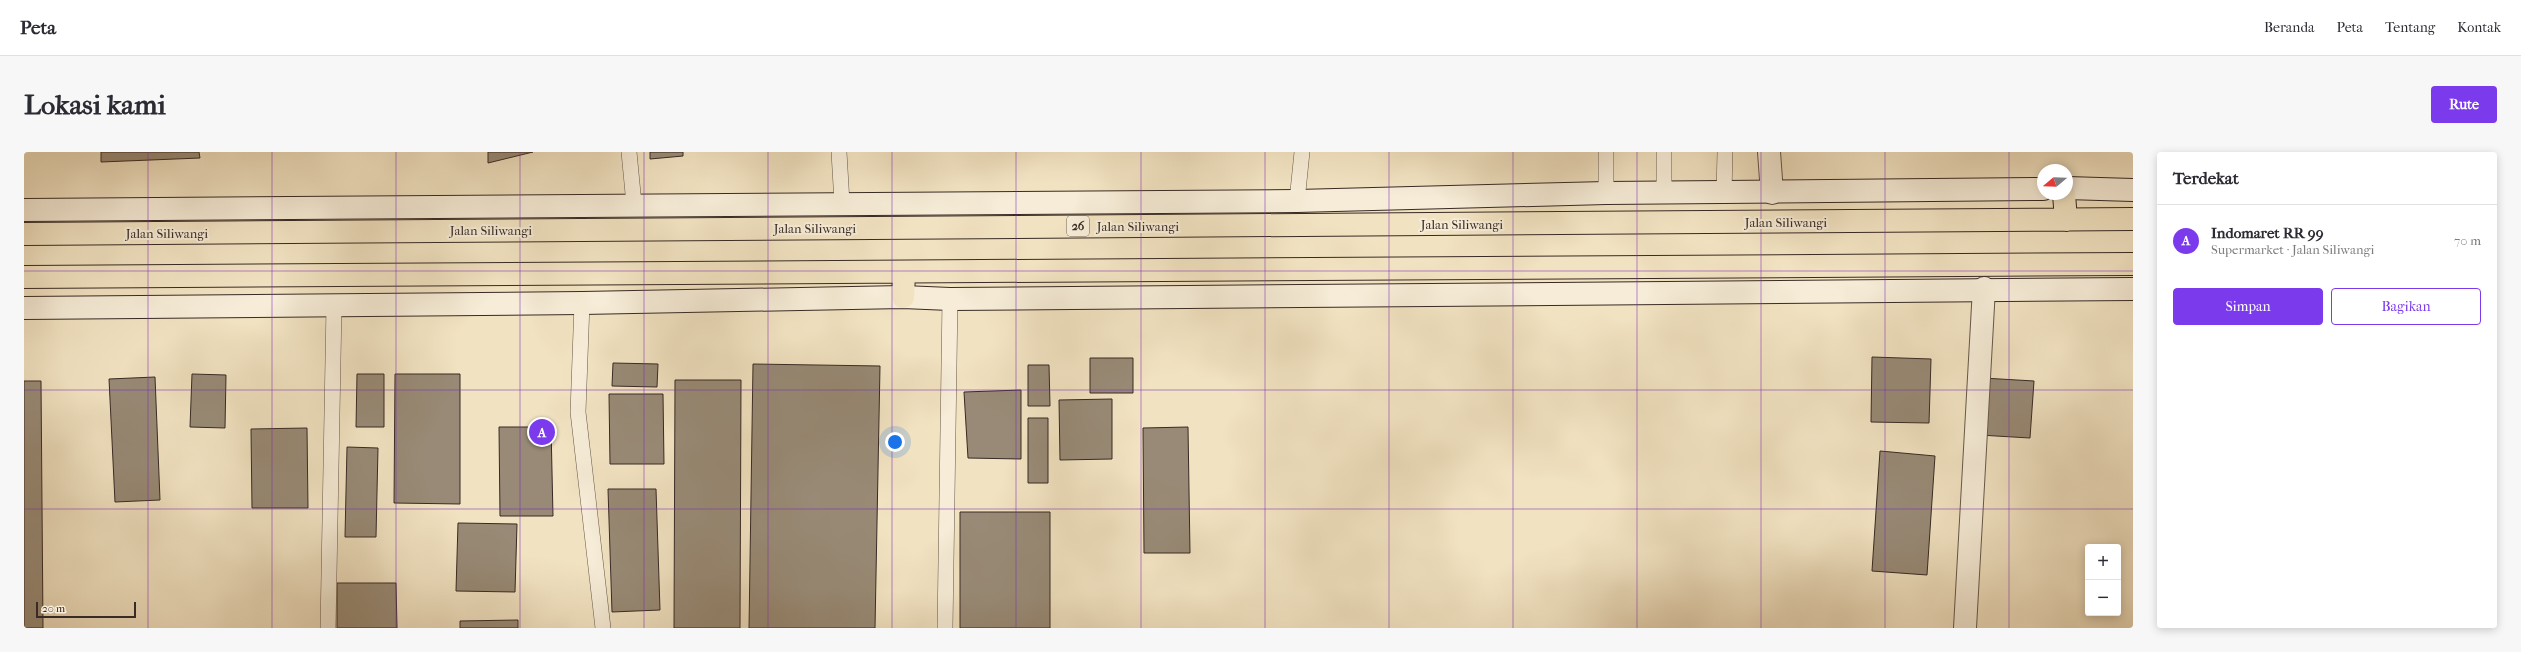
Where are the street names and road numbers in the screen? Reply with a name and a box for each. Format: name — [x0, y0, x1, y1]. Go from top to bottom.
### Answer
street label: Jalan Siliwangi — [1744, 215, 1827, 230]
road number: 26 — [1067, 216, 1089, 236]
street label: Jalan Siliwangi — [1420, 217, 1503, 232]
street label: Jalan Siliwangi — [1096, 219, 1179, 234]
street label: Jalan Siliwangi — [773, 221, 856, 236]
street label: Jalan Siliwangi — [449, 223, 532, 238]
street label: Jalan Siliwangi — [125, 226, 208, 241]

